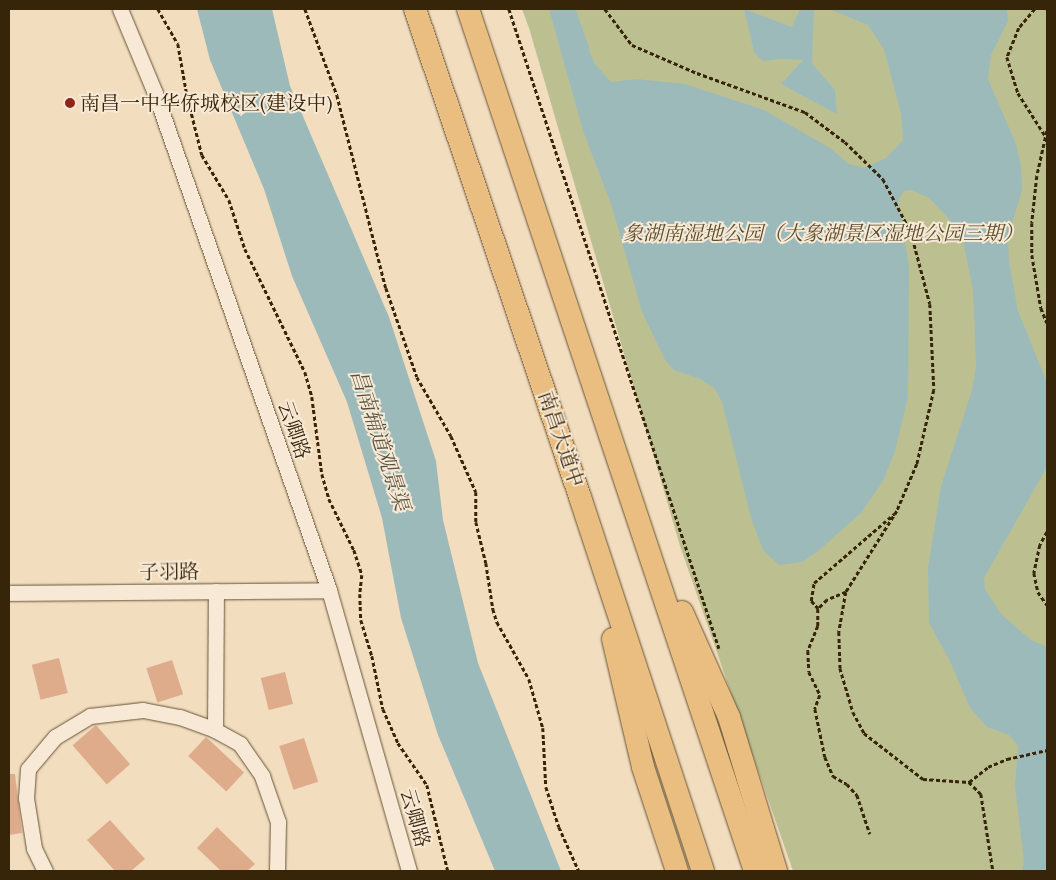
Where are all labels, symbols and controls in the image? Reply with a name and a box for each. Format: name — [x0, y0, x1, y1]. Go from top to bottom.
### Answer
place label: 南昌一中华侨城校区(建设中) — [80, 91, 333, 115]
marker: 南昌一中华侨城校区(建设中) — [64, 97, 76, 109]
park label: 象湖南湿地公园（大象湖景区湿地公园三期） — [623, 221, 1023, 245]
water label: 昌南辅道观景渠 — [345, 366, 415, 514]
street label: 南昌大道中 — [533, 388, 589, 490]
street label: 云卿路 — [273, 398, 315, 462]
street label: 子羽路 — [139, 559, 199, 585]
street label: 云卿路 — [395, 786, 435, 850]

